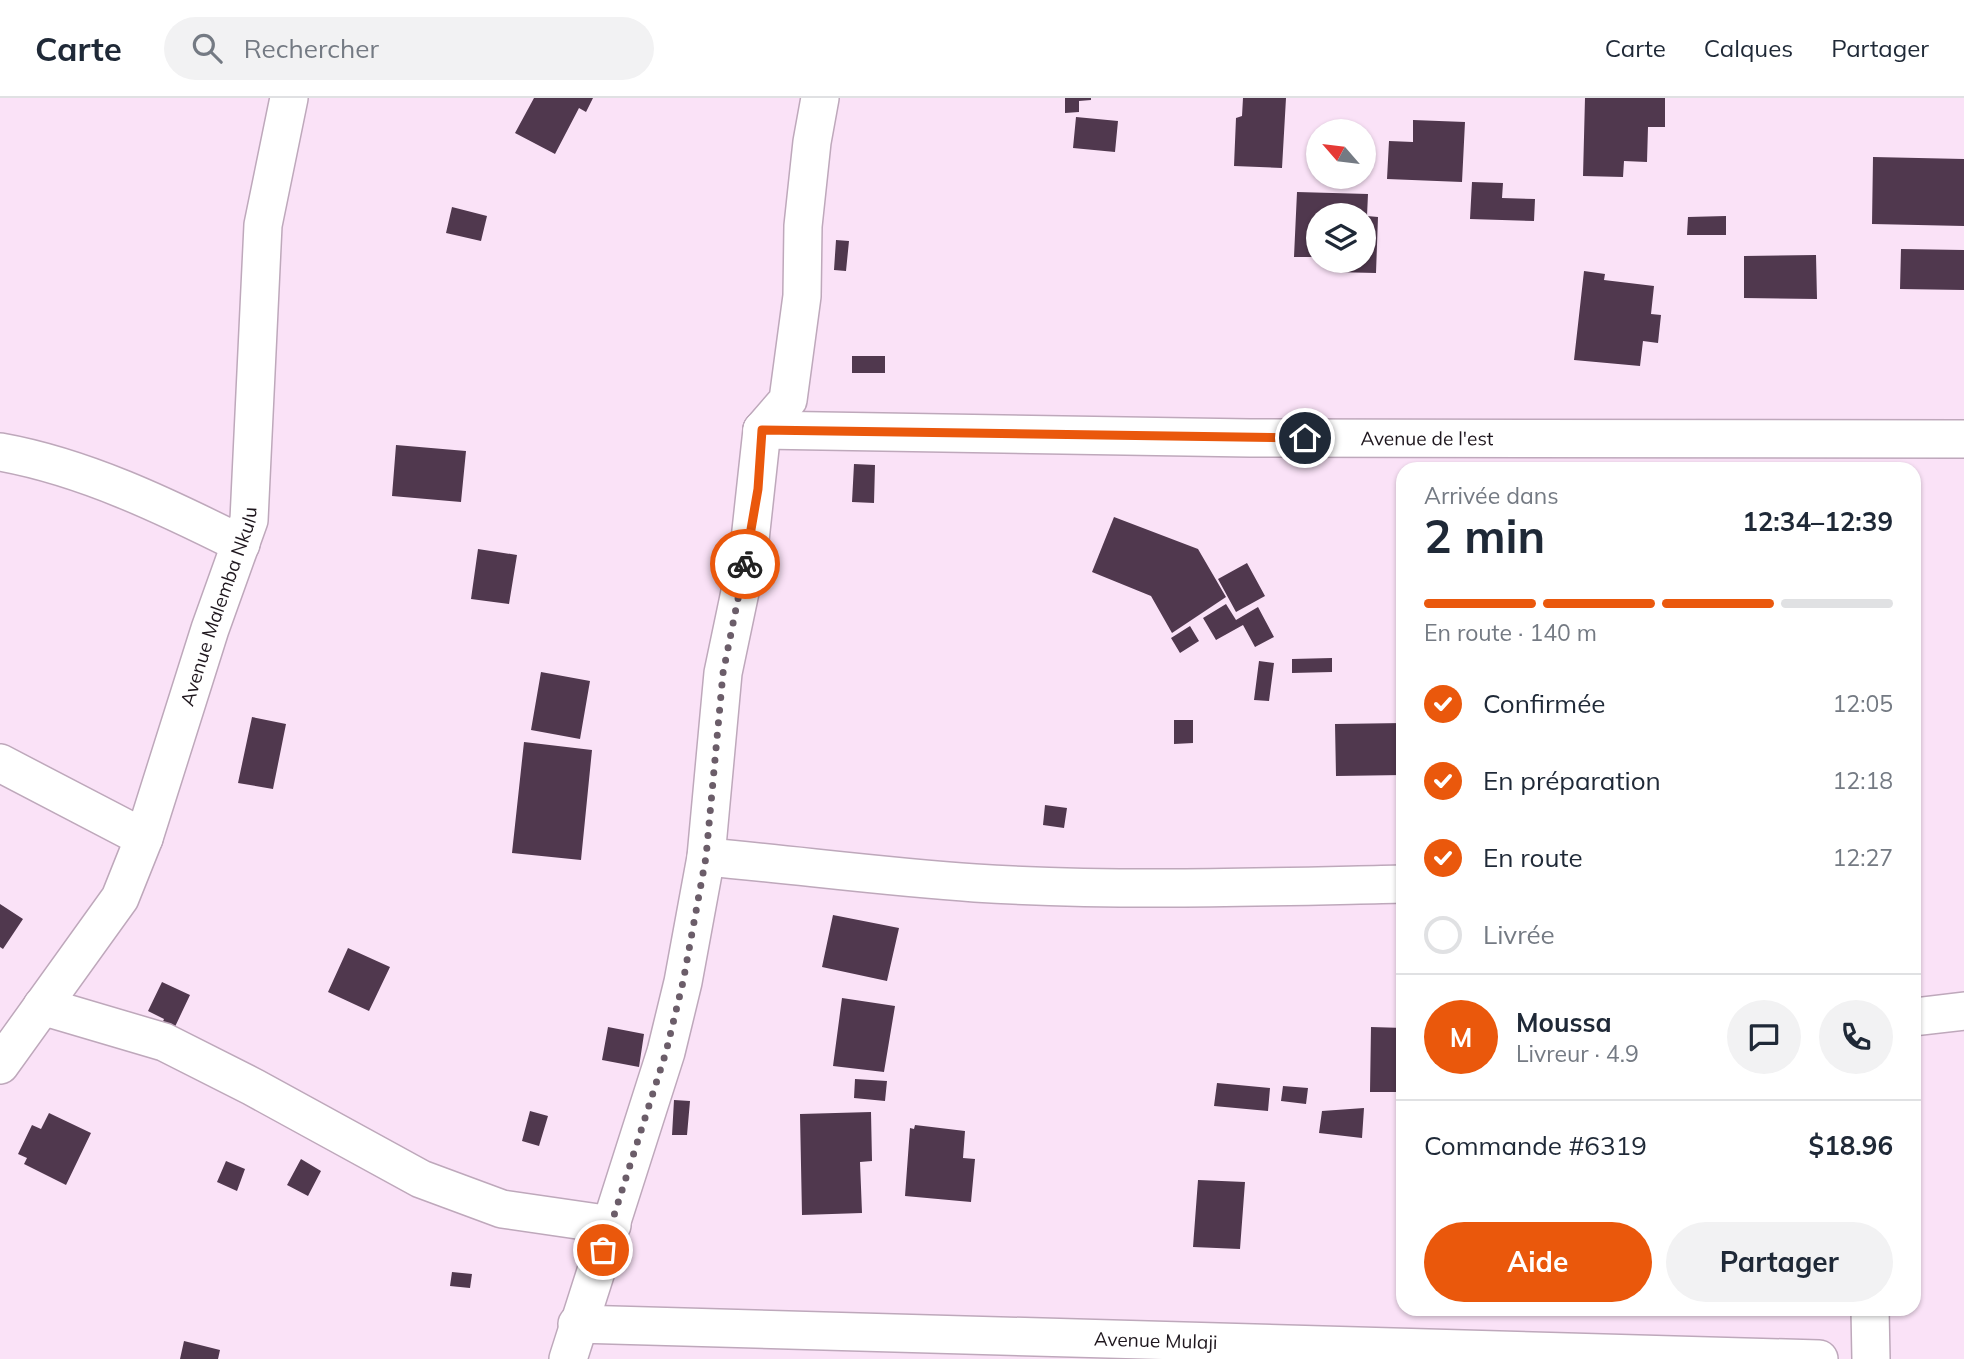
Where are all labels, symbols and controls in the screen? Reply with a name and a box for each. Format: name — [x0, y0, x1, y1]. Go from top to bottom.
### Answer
search box — [164, 17, 654, 80]
text: Carte — [35, 28, 122, 69]
icon: search — [188, 29, 226, 67]
text: Rechercher — [244, 32, 379, 65]
text: Carte — [1605, 33, 1666, 63]
text: Calques — [1704, 33, 1793, 63]
text: Partager — [1831, 33, 1929, 63]
north arrow — [1306, 119, 1376, 189]
map controls — [1306, 119, 1376, 273]
button: layers — [1306, 203, 1376, 273]
pin — [1275, 408, 1335, 468]
icon: home — [1286, 419, 1324, 457]
street label: Avenue de l'est — [1360, 426, 1494, 450]
text: Arrivée dans — [1424, 481, 1559, 510]
text: 12:34–12:39 — [1742, 505, 1893, 538]
street label: Avenue Malemba Nkulu — [175, 506, 262, 709]
text: 2 min — [1424, 507, 1545, 565]
courier — [710, 529, 780, 599]
icon: bike — [726, 545, 764, 583]
text: En route · 140 m — [1424, 618, 1597, 647]
icon: check — [1424, 685, 1462, 723]
text: Confirmée — [1483, 687, 1605, 720]
text: 12:05 — [1833, 689, 1893, 718]
icon: check — [1424, 762, 1462, 800]
text: En préparation — [1483, 764, 1661, 797]
text: 12:18 — [1833, 766, 1893, 795]
icon: check — [1424, 839, 1462, 877]
text: En route — [1483, 841, 1583, 874]
text: 12:27 — [1833, 843, 1893, 872]
text: Livrée — [1483, 918, 1555, 951]
button: chat — [1727, 1000, 1801, 1074]
button: phone — [1819, 1000, 1893, 1074]
text: Moussa — [1516, 1006, 1612, 1039]
text: M — [1450, 1021, 1472, 1054]
text: Livreur · 4.9 — [1516, 1039, 1639, 1068]
text: Commande #6319 — [1424, 1129, 1647, 1162]
text: $18.96 — [1809, 1129, 1893, 1162]
pin — [573, 1220, 633, 1280]
button: Aide — [1424, 1222, 1652, 1302]
button: Partager — [1666, 1222, 1893, 1302]
icon: bag — [584, 1231, 622, 1269]
street label: Avenue Mulaji — [1094, 1327, 1218, 1354]

